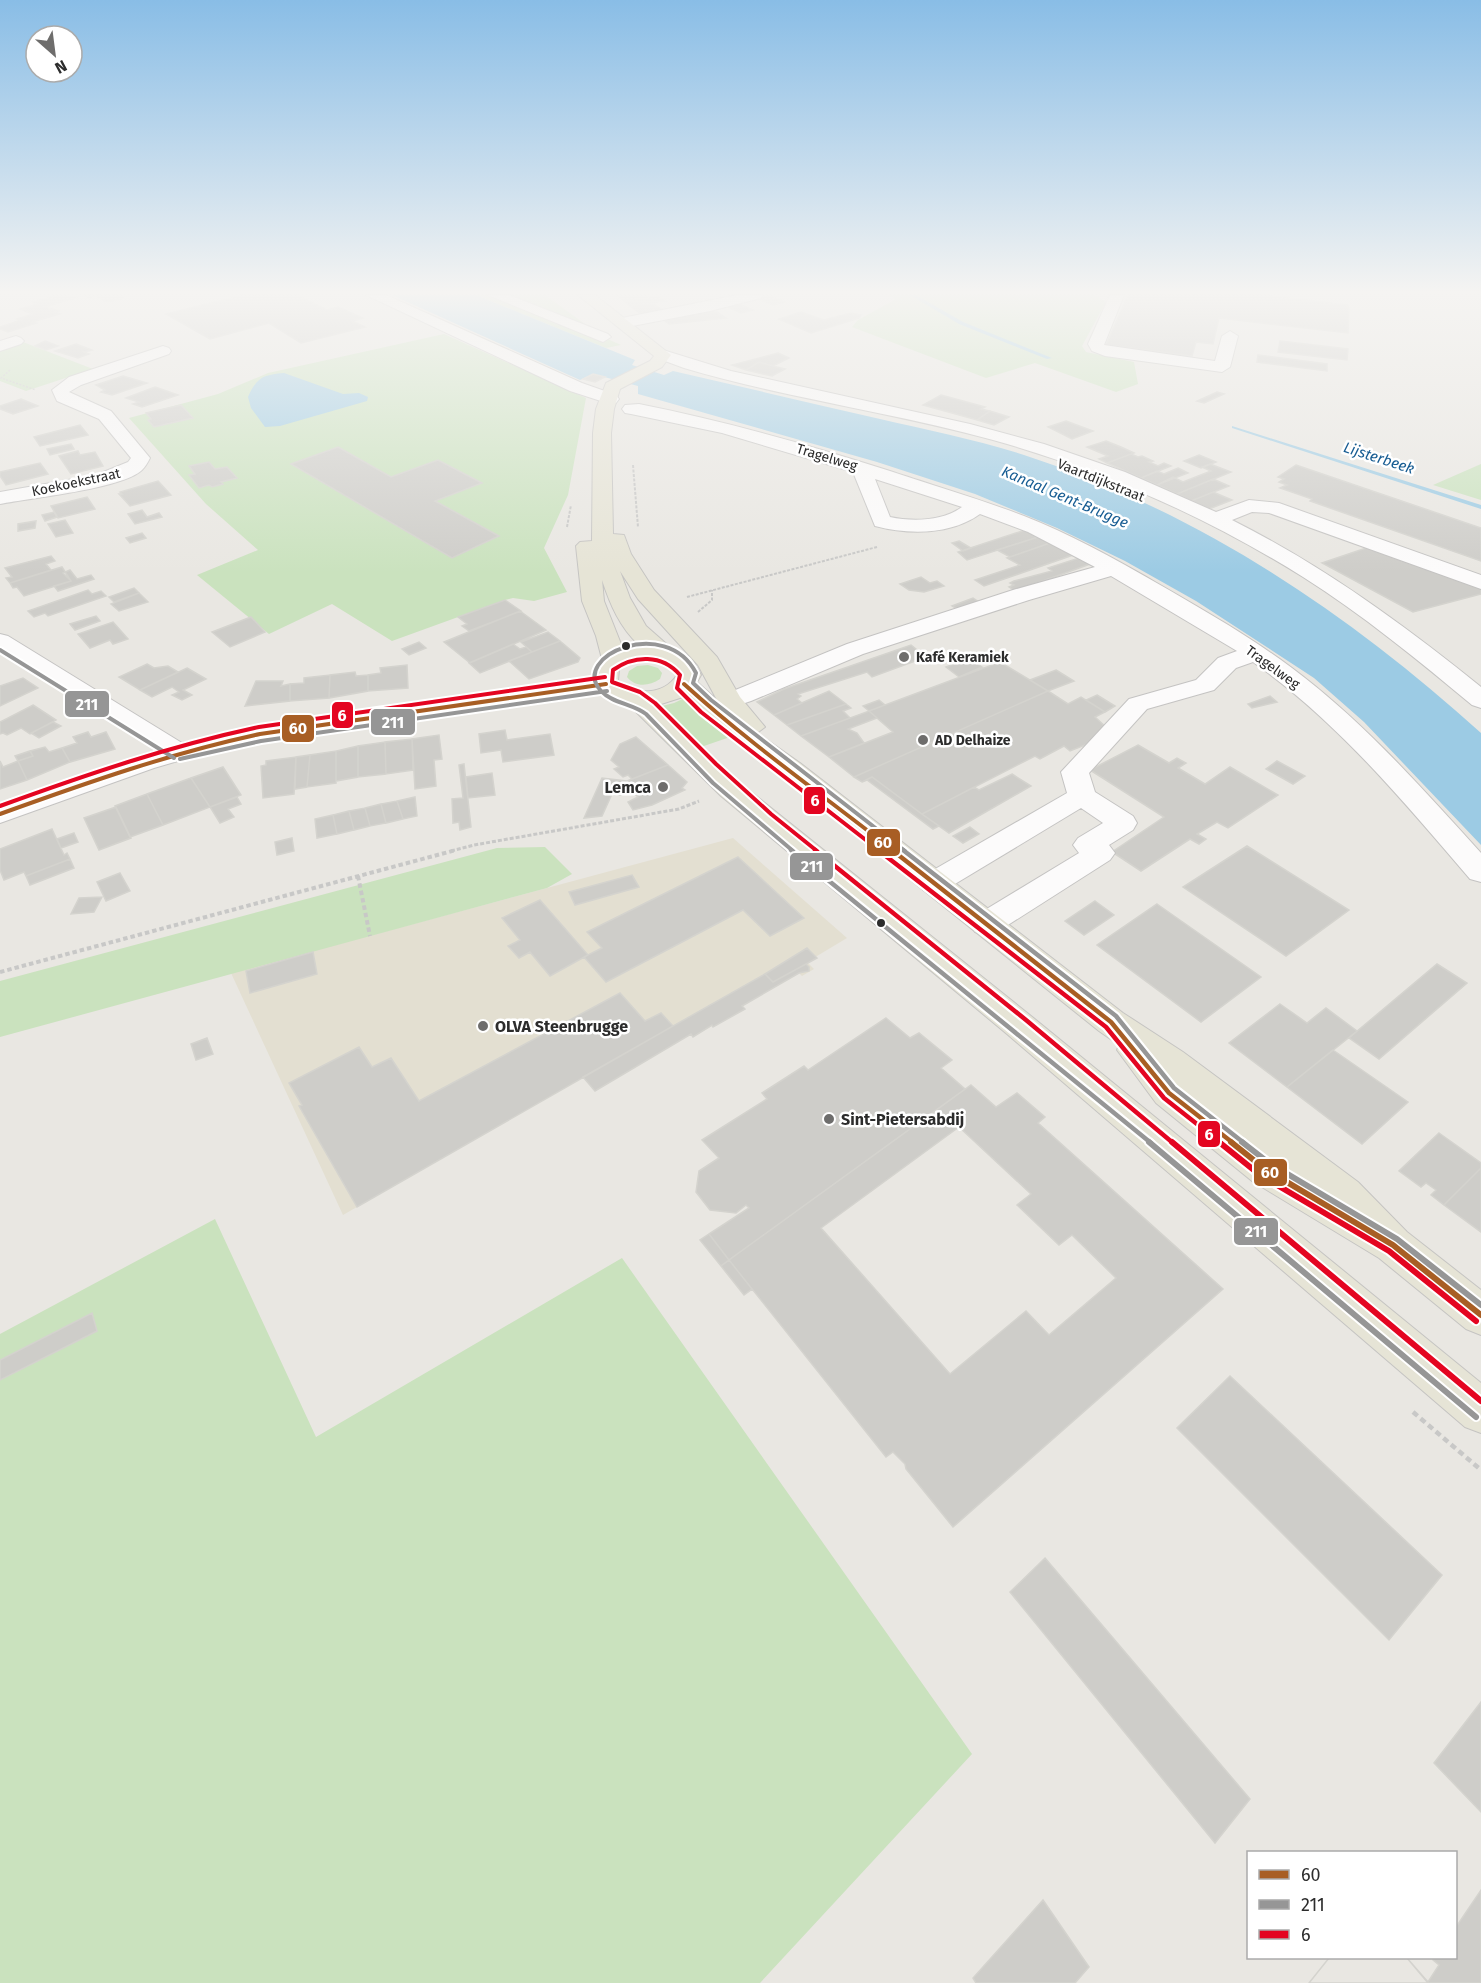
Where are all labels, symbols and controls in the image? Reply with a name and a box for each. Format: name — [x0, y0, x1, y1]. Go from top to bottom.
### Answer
north arrow — [24, 24, 84, 84]
text: N — [52, 56, 70, 78]
water label: Lijsterbeek — [1341, 438, 1417, 478]
street label: Tragelweg — [794, 440, 860, 475]
street label: Vaartdijkstraat — [1055, 455, 1148, 506]
water label: Kanaal Gent-Brugge — [999, 462, 1131, 532]
street label: Koekoekstraat — [30, 465, 123, 500]
unlabelled marker — [620, 640, 632, 652]
street label: Tragelweg — [1242, 642, 1304, 693]
place label: Kafé Keramiek — [916, 649, 1009, 666]
marker: Kafé Keramiek — [897, 650, 911, 664]
line badge: 211 — [64, 690, 110, 718]
text: 211 — [76, 695, 98, 714]
line badge: 6 — [331, 701, 354, 729]
text: 6 — [337, 706, 347, 725]
line badge: 211 — [370, 708, 416, 736]
text: 211 — [382, 713, 404, 732]
line badge: 60 — [281, 714, 315, 743]
text: 60 — [289, 719, 307, 738]
place label: AD Delhaize — [934, 732, 1011, 749]
marker: AD Delhaize — [916, 733, 930, 747]
place label: Lemca — [605, 778, 651, 797]
marker: Lemca — [656, 780, 670, 794]
line badge: 6 — [803, 786, 826, 815]
text: 6 — [810, 791, 820, 810]
line badge: 60 — [866, 828, 901, 857]
text: 60 — [874, 833, 892, 852]
line badge: 211 — [789, 852, 834, 881]
text: 211 — [801, 857, 823, 876]
unlabelled marker — [875, 917, 887, 929]
place label: OLVA Steenbrugge — [495, 1017, 628, 1036]
marker: OLVA Steenbrugge — [476, 1019, 490, 1033]
place label: Sint-Pietersabdij — [841, 1110, 964, 1129]
marker: Sint-Pietersabdij — [822, 1112, 836, 1126]
line badge: 6 — [1197, 1120, 1221, 1148]
text: 6 — [1204, 1125, 1214, 1144]
line badge: 60 — [1253, 1158, 1288, 1187]
text: 60 — [1261, 1163, 1279, 1182]
line badge: 211 — [1233, 1217, 1279, 1246]
text: 211 — [1245, 1222, 1267, 1241]
legend — [1247, 1851, 1457, 1959]
text: 60 — [1301, 1864, 1321, 1886]
text: 211 — [1301, 1894, 1325, 1916]
text: 6 — [1301, 1924, 1311, 1946]

